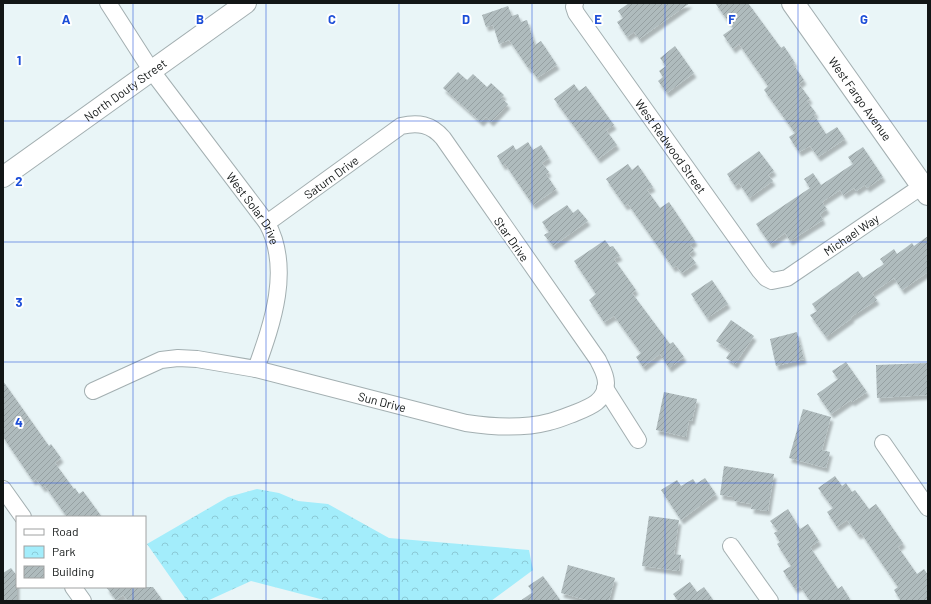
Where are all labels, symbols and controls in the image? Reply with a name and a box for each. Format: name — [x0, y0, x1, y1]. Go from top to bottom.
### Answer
text: A — [62, 11, 71, 27]
text: B — [196, 11, 204, 27]
text: C — [328, 11, 336, 27]
text: D — [462, 11, 470, 27]
text: E — [594, 11, 602, 27]
text: F — [728, 11, 736, 27]
text: G — [860, 11, 868, 27]
text: 1 — [17, 52, 21, 68]
street label: West Fargo Avenue — [826, 54, 895, 143]
street label: North Douty Street — [81, 55, 169, 124]
street label: West Redwood Street — [633, 96, 709, 196]
street label: Saturn Drive — [301, 153, 361, 201]
street label: West Solar Drive — [224, 169, 282, 246]
text: 2 — [15, 173, 23, 189]
street label: Michael Way — [821, 210, 882, 258]
street label: Star Drive — [492, 214, 532, 264]
text: 3 — [15, 294, 23, 310]
street label: Sun Drive — [357, 389, 408, 414]
text: 4 — [15, 414, 23, 430]
legend — [16, 516, 146, 588]
text: Road — [52, 524, 79, 538]
text: Park — [52, 544, 76, 558]
text: Building — [52, 564, 94, 578]

